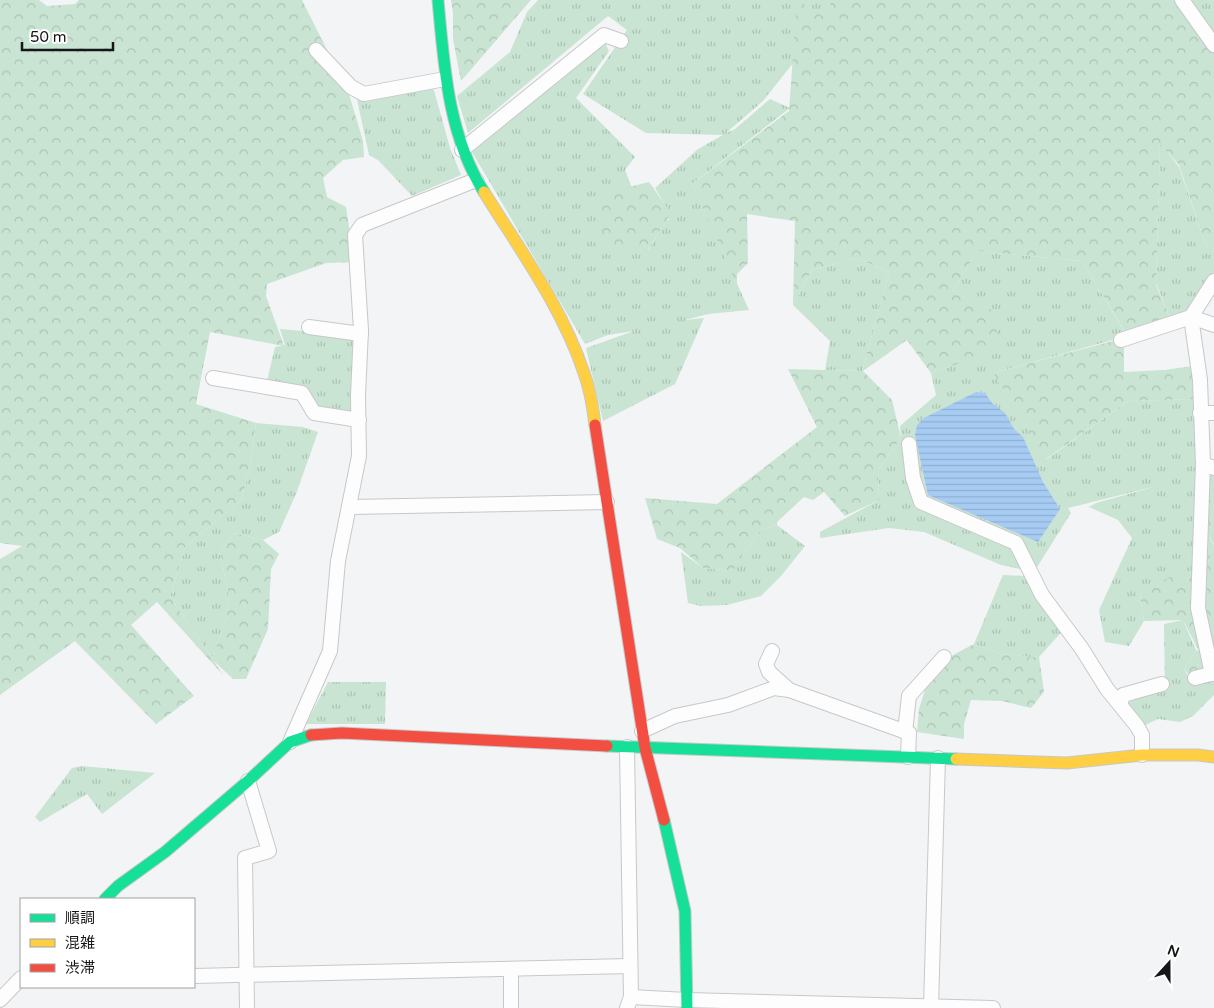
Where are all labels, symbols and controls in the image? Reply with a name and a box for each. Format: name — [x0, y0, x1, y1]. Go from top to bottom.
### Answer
scale bar — [22, 20, 114, 52]
text: 50 m — [30, 28, 67, 46]
legend — [20, 898, 195, 988]
text: 順調 — [65, 909, 95, 927]
text: 混雑 — [65, 934, 95, 952]
north arrow — [1144, 938, 1194, 988]
text: N — [1165, 941, 1182, 961]
text: 渋滞 — [65, 959, 95, 977]

